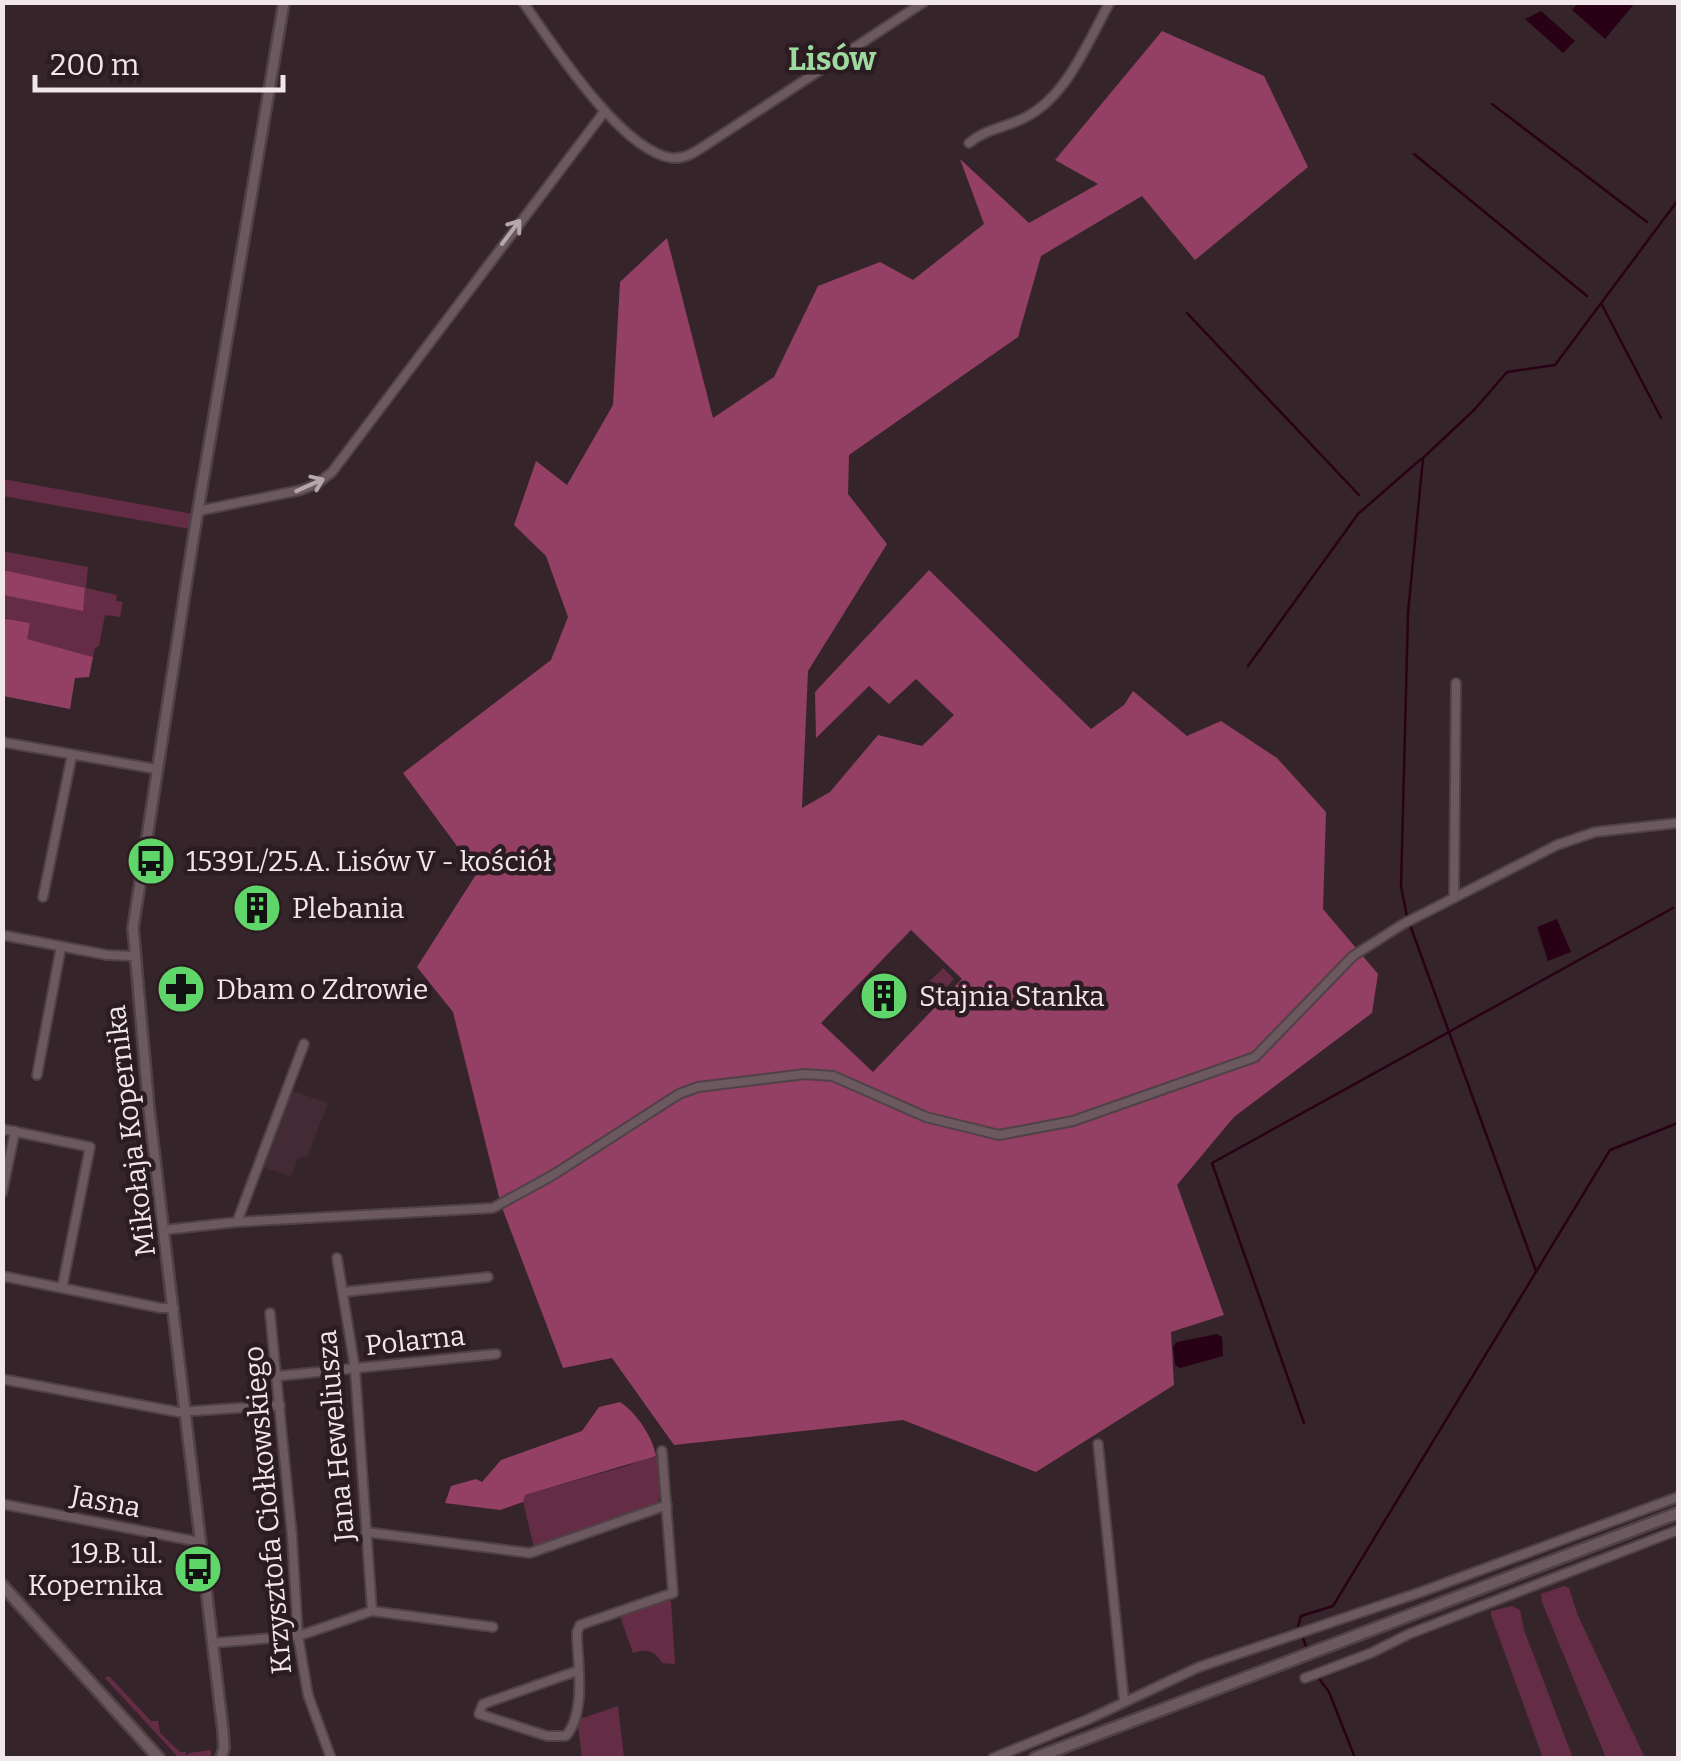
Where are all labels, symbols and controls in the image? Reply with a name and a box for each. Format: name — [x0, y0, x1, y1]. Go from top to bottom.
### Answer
scale bar — [35, 30, 282, 92]
district label: Lisów — [788, 40, 876, 78]
text: 200 m — [50, 47, 140, 83]
one-way arrow — [500, 219, 521, 246]
one-way arrow — [294, 474, 325, 492]
bus stop icon: 1539L/25.A. Lisów V - kościół — [125, 835, 177, 887]
place label: 1539L/25.A. Lisów V - kościół — [186, 845, 552, 878]
building icon: Plebania — [231, 882, 283, 934]
place label: Plebania — [292, 892, 404, 925]
pharmacy icon: Dbam o Zdrowie — [155, 963, 207, 1015]
building icon: Stajnia Stanka — [858, 970, 910, 1022]
place label: Dbam o Zdrowie — [216, 973, 428, 1006]
place label: Stajnia Stanka — [919, 980, 1105, 1013]
street label: Mikołaja Kopernika — [99, 1004, 162, 1258]
street label: Polarna — [363, 1319, 467, 1362]
street label: Jana Heweliusza — [310, 1329, 361, 1544]
street label: Krzysztofa Ciołkowskiego — [237, 1345, 298, 1675]
street label: Jasna — [67, 1478, 144, 1524]
place label: 19.B. ul. Kopernika — [28, 1537, 163, 1602]
bus stop icon: 19.B. ul. Kopernika — [172, 1543, 224, 1595]

